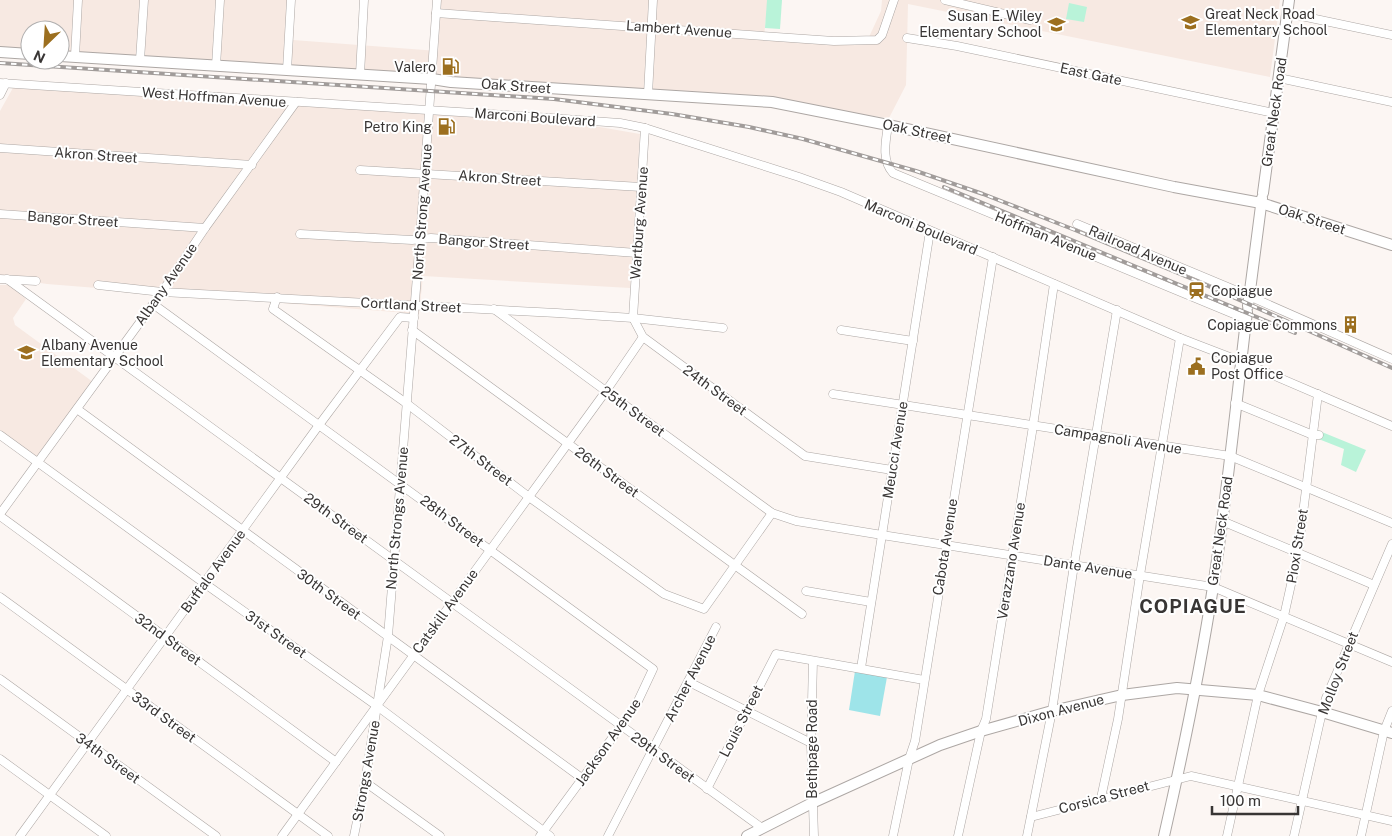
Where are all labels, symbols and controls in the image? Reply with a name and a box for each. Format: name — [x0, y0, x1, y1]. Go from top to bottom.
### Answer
place label: Great Neck Road Elementary School — [1205, 6, 1328, 38]
place label: Susan E. Wiley Elementary School — [919, 8, 1043, 40]
school or university icon: Great Neck Road Elementary School — [1181, 12, 1201, 32]
school or university icon: Susan E. Wiley Elementary School — [1046, 14, 1066, 34]
street label: Lambert Avenue — [625, 17, 733, 41]
north arrow — [20, 20, 70, 70]
text: N — [31, 47, 48, 66]
street label: Great Neck Road — [1258, 56, 1290, 168]
fuel station icon: Valero — [440, 57, 460, 77]
place label: Valero — [394, 59, 436, 75]
street label: East Gate — [1059, 60, 1124, 88]
street label: Oak Street — [481, 76, 551, 96]
street label: West Hoffman Avenue — [141, 84, 287, 110]
street label: Marconi Boulevard — [474, 105, 596, 129]
street label: Oak Street — [881, 116, 953, 146]
fuel station icon: Petro King — [436, 117, 456, 137]
place label: Petro King — [364, 119, 432, 135]
street label: North Strong Avenue — [409, 143, 435, 281]
street label: Akron Street — [54, 144, 138, 166]
street label: Wartburg Avenue — [627, 166, 651, 280]
street label: Akron Street — [458, 167, 542, 189]
street label: Marconi Boulevard — [862, 196, 980, 258]
street label: Oak Street — [1276, 201, 1348, 237]
street label: Bangor Street — [27, 208, 119, 230]
street label: Hoffman Avenue — [993, 208, 1099, 264]
street label: Railroad Avenue — [1086, 222, 1190, 278]
street label: Bangor Street — [438, 231, 530, 253]
street label: Albany Avenue — [132, 240, 200, 328]
station icon: Copiague — [1187, 281, 1207, 301]
place label: Copiague — [1211, 283, 1273, 299]
street label: Cortland Street — [360, 294, 462, 316]
building icon: Copiague Commons — [1341, 315, 1361, 335]
place label: Copiague Commons — [1207, 317, 1337, 333]
place label: Albany Avenue Elementary School — [41, 337, 164, 369]
school or university icon: Albany Avenue Elementary School — [17, 343, 37, 363]
place label: Copiague Post Office — [1211, 350, 1283, 382]
public building icon: Copiague Post Office — [1187, 356, 1207, 376]
street label: 24th Street — [680, 361, 750, 419]
street label: 25th Street — [598, 382, 668, 440]
street label: Meucci Avenue — [879, 400, 911, 500]
street label: Campagnoli Avenue — [1053, 421, 1183, 457]
street label: 27th Street — [446, 431, 516, 489]
street label: 26th Street — [572, 444, 642, 500]
street label: North Strongs Avenue — [383, 446, 411, 590]
street label: Great Neck Road — [1204, 475, 1236, 587]
street label: 29th Street — [301, 490, 371, 546]
street label: 28th Street — [417, 492, 487, 550]
street label: Cabota Avenue — [929, 497, 961, 597]
street label: Verazzano Avenue — [994, 501, 1028, 621]
street label: Pioxi Street — [1283, 507, 1311, 585]
street label: Buffalo Avenue — [177, 526, 249, 616]
street label: Dante Avenue — [1042, 552, 1134, 582]
street label: 30th Street — [294, 565, 364, 623]
street label: Catskill Avenue — [409, 566, 481, 656]
district label: COPIAGUE — [1139, 595, 1247, 617]
street label: 31st Street — [242, 607, 310, 661]
street label: 32nd Street — [132, 610, 204, 668]
street label: Molloy Street — [1315, 629, 1361, 717]
street label: Archer Avenue — [661, 632, 719, 724]
street label: Louis Street — [716, 682, 766, 760]
street label: 33rd Street — [129, 688, 199, 746]
street label: Dixon Avenue — [1016, 691, 1106, 729]
street label: Jackson Avenue — [572, 695, 644, 789]
street label: Bethpage Road — [804, 699, 820, 799]
street label: Strongs Avenue — [349, 719, 383, 823]
street label: 34th Street — [73, 729, 143, 787]
street label: 29th Street — [628, 729, 698, 785]
street label: Corsica Street — [1057, 777, 1151, 817]
scale bar — [1212, 784, 1298, 816]
text: 100 m — [1220, 792, 1261, 809]

